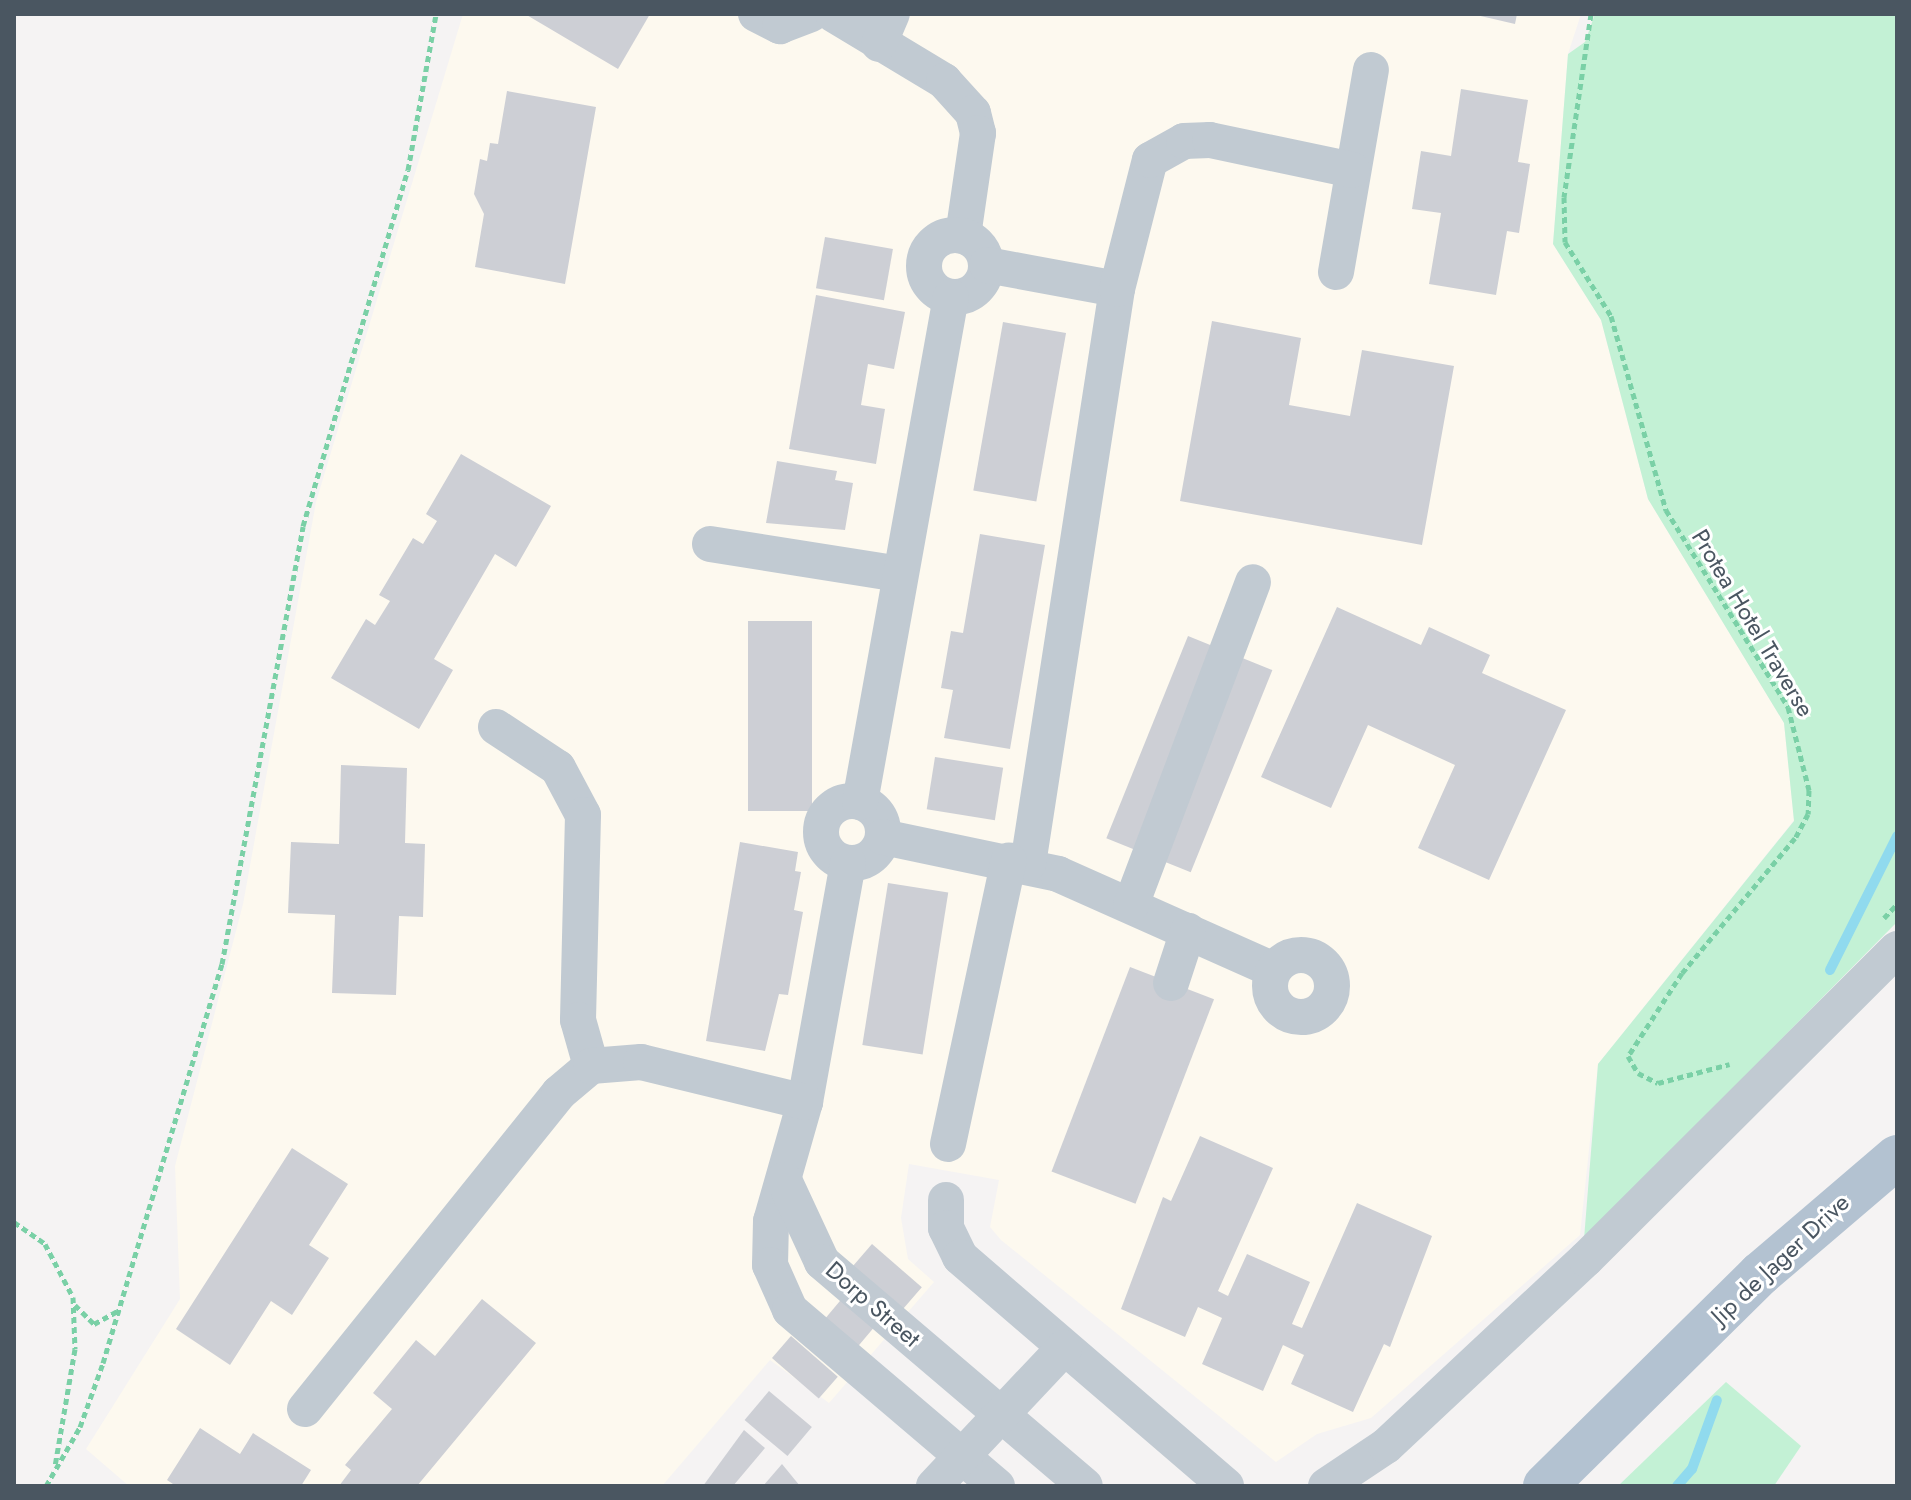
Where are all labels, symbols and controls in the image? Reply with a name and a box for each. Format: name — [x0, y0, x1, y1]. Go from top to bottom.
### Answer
street label: Protea Hotel Traverse — [1686, 524, 1820, 722]
street label: Jip de Jager Drive — [1705, 1188, 1855, 1330]
street label: Dorp Street — [820, 1255, 926, 1353]

